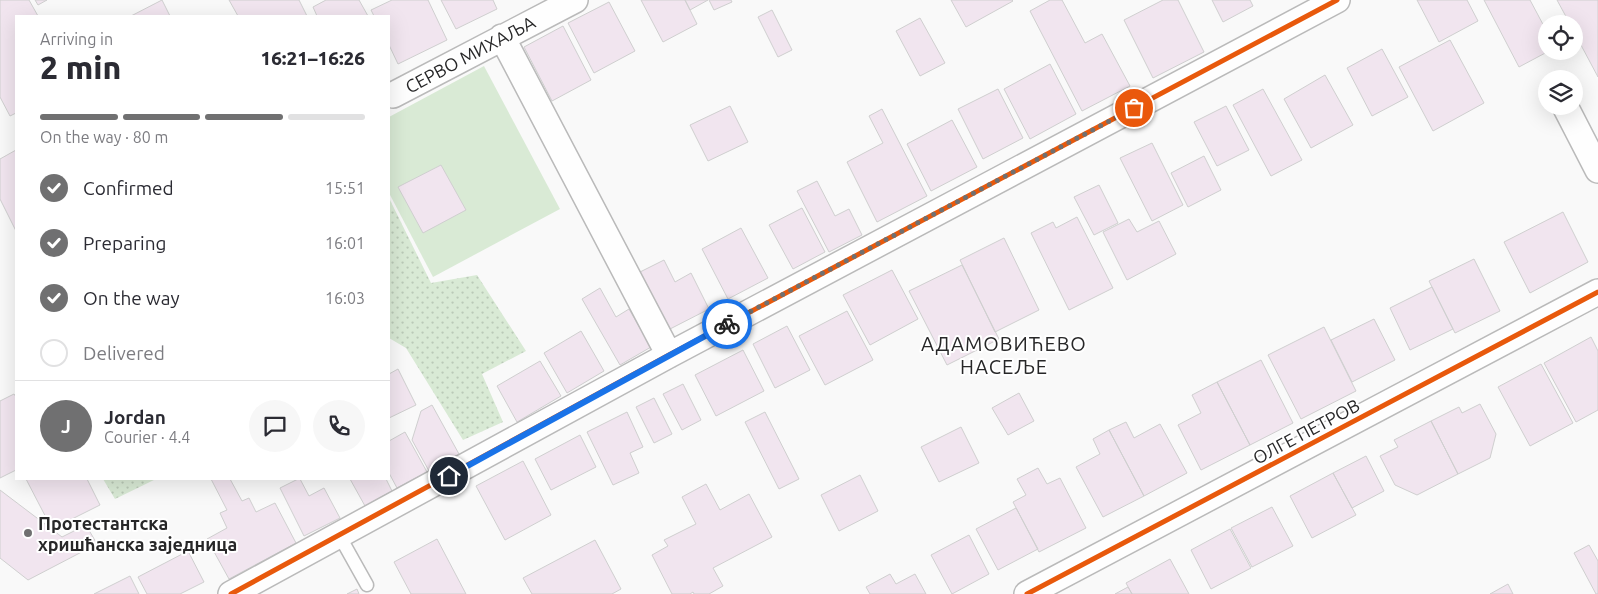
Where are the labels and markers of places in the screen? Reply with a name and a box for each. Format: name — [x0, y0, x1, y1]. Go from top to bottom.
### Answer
pin — [1113, 87, 1155, 129]
pin — [428, 455, 470, 497]
place label: Протестантска хришћанска заједница — [38, 513, 237, 554]
marker: Протестантска хришћанска заједница — [22, 527, 34, 539]

